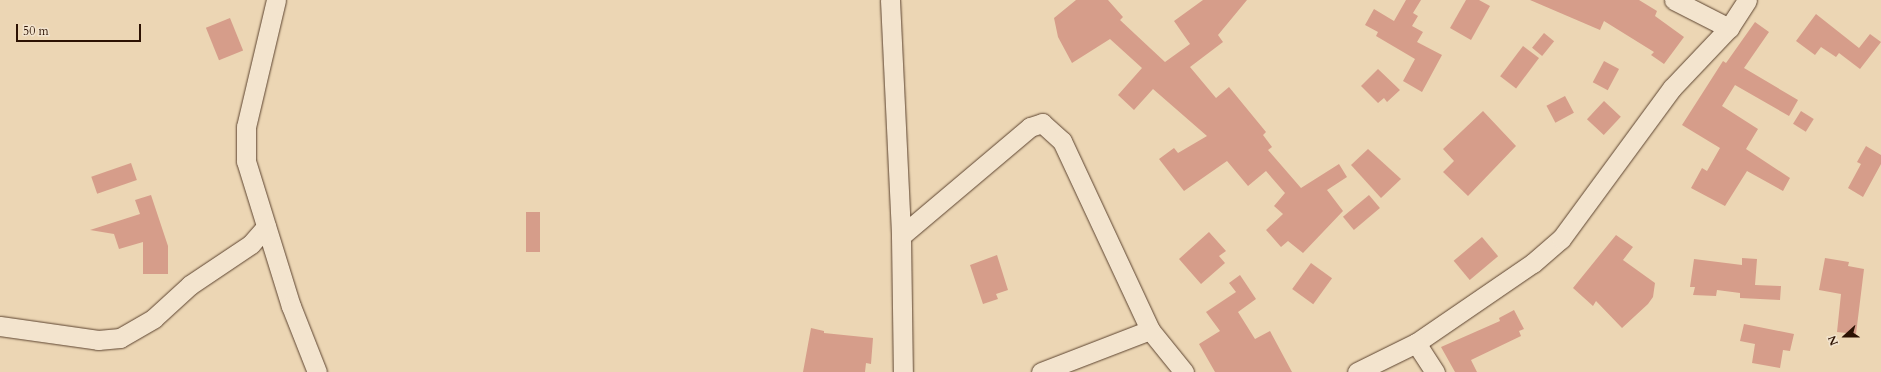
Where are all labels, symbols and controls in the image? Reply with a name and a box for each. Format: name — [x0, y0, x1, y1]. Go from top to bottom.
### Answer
scale bar — [18, 16, 143, 42]
text: 50 m — [23, 23, 49, 39]
north arrow — [1825, 316, 1865, 356]
text: N — [1825, 333, 1842, 348]

